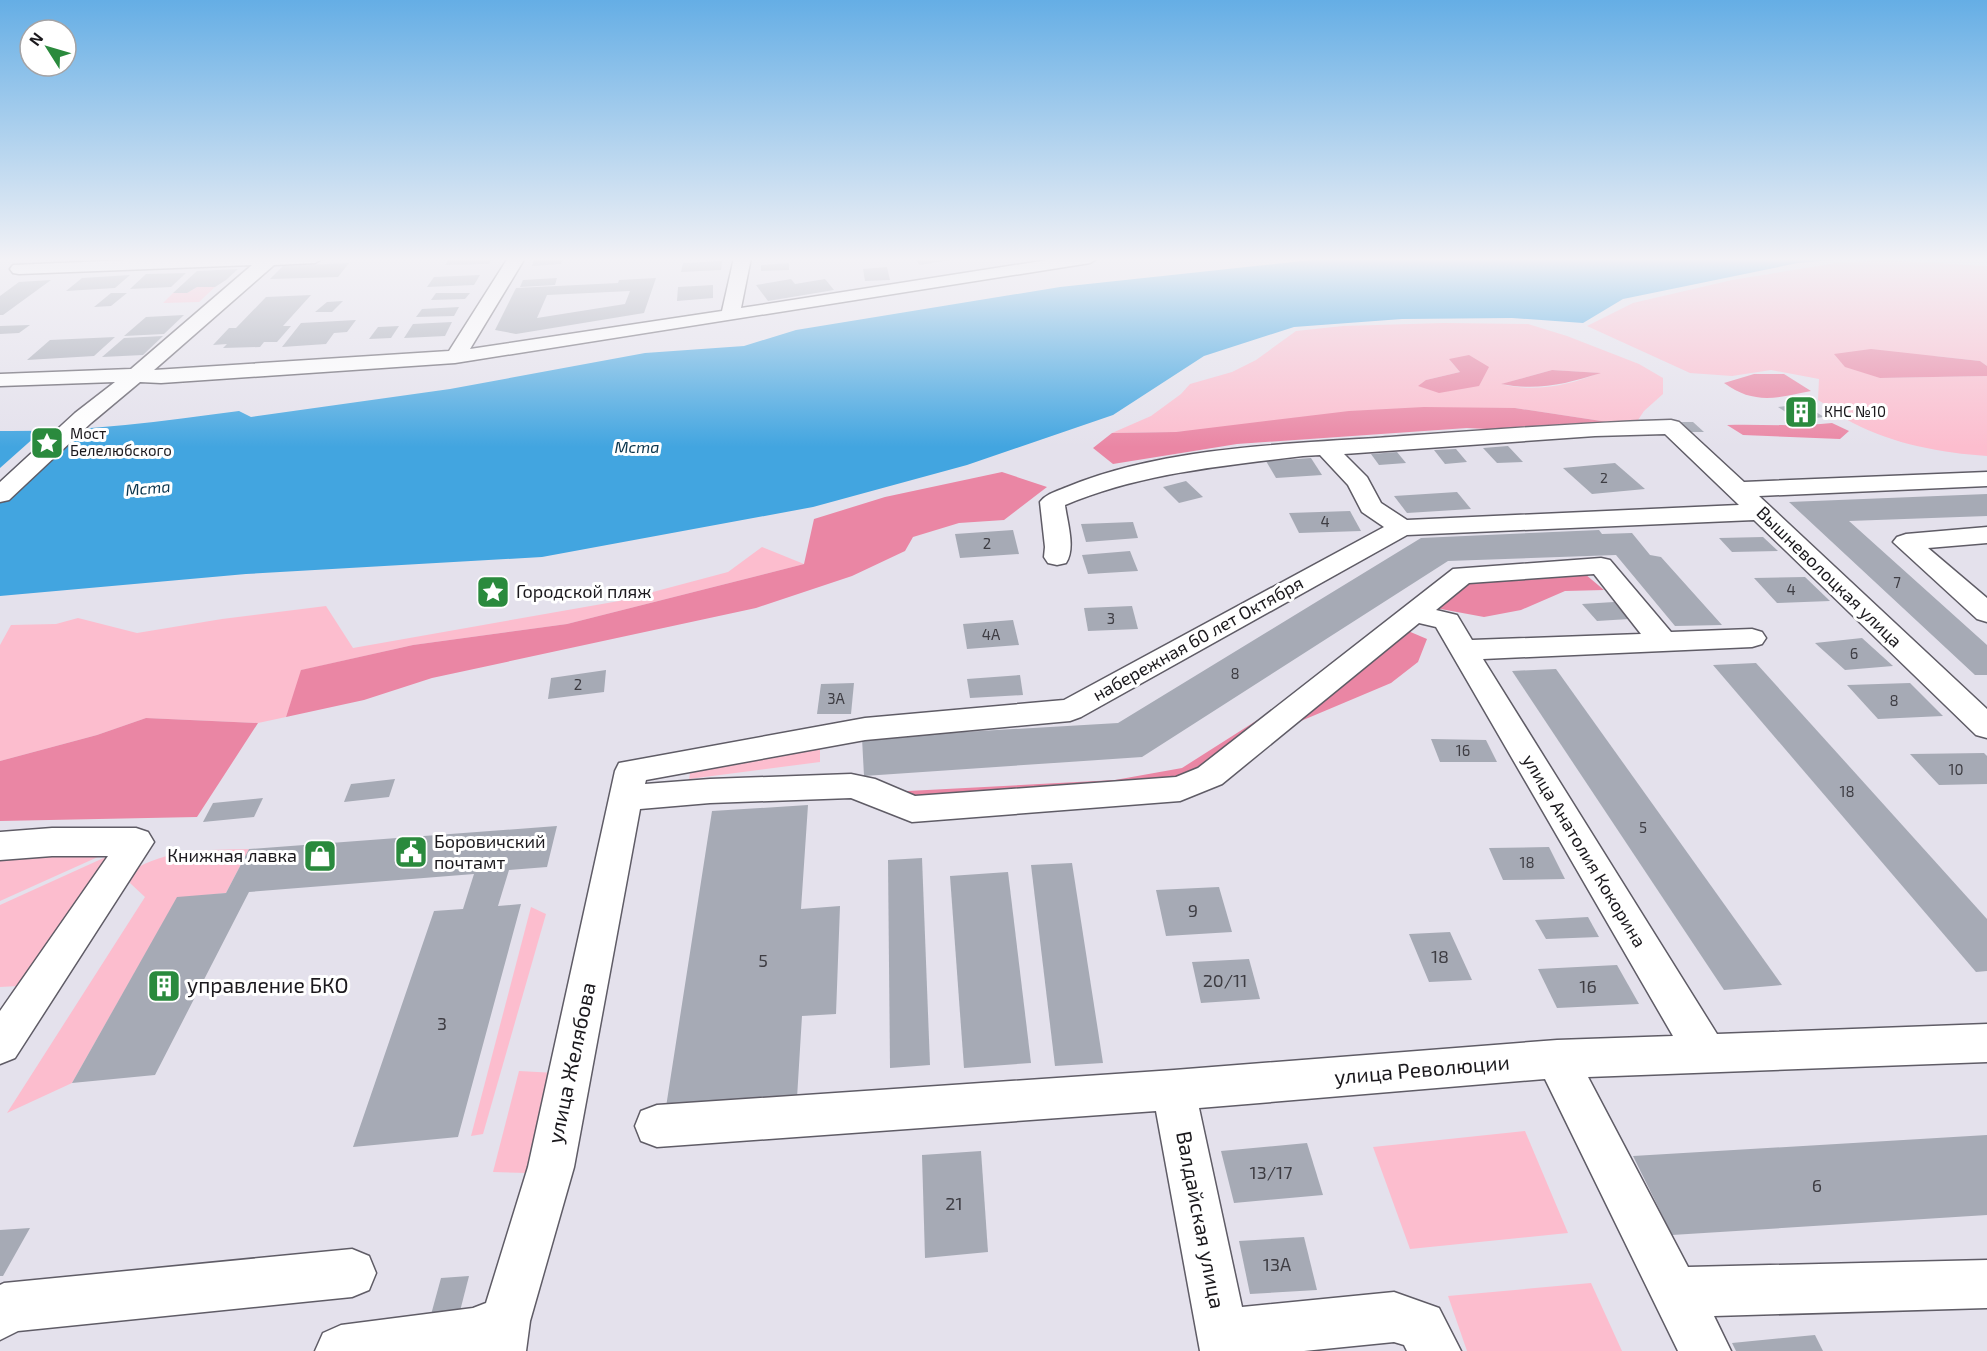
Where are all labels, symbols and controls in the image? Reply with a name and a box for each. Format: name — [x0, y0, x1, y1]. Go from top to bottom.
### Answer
north arrow — [18, 18, 78, 78]
text: N — [25, 28, 47, 49]
building icon: КНС №10 — [1783, 394, 1819, 430]
place label: КНС №10 — [1824, 402, 1886, 420]
place label: Мост Белелюбского — [70, 424, 172, 459]
place icon: Мост Белелюбского — [29, 425, 65, 461]
water label: Мста — [614, 437, 660, 456]
house number: 2 — [1600, 469, 1608, 486]
water label: Мста — [125, 476, 171, 499]
street label: Вышневолоцкая улица — [1752, 501, 1907, 651]
house number: 4 — [1320, 512, 1330, 530]
house number: 2 — [983, 534, 991, 552]
street label: набережная 60 лет Октября — [1088, 571, 1307, 705]
house number: 7 — [1893, 573, 1901, 591]
place icon: Городской пляж — [475, 574, 511, 610]
place label: Городской пляж — [516, 580, 652, 602]
house number: 4 — [1786, 580, 1796, 598]
house number: 3 — [1107, 609, 1115, 627]
house number: 4А — [982, 625, 1001, 643]
house number: 6 — [1850, 644, 1858, 662]
house number: 8 — [1230, 664, 1240, 682]
house number: 2 — [574, 675, 582, 693]
house number: 3А — [827, 689, 846, 707]
house number: 8 — [1889, 691, 1899, 709]
house number: 16 — [1456, 741, 1470, 759]
street label: улица Анатолия Кокорина — [1518, 750, 1651, 951]
house number: 10 — [1948, 760, 1964, 778]
house number: 18 — [1839, 782, 1855, 800]
house number: 5 — [1639, 818, 1647, 836]
place label: Боровичский почтамт — [434, 830, 546, 873]
public building icon: Боровичский почтамт — [393, 834, 429, 870]
shop icon: Книжная лавка — [302, 838, 338, 874]
place label: Книжная лавка — [167, 844, 297, 866]
house number: 18 — [1519, 853, 1535, 871]
house number: 9 — [1188, 899, 1198, 921]
house number: 18 — [1431, 945, 1449, 967]
house number: 5 — [758, 949, 768, 971]
building icon: управление БКО — [146, 968, 182, 1004]
house number: 20/11 — [1203, 969, 1247, 991]
place label: управление БКО — [187, 972, 348, 998]
house number: 16 — [1579, 975, 1597, 997]
street label: улица Желябова — [541, 980, 601, 1146]
house number: 3 — [437, 1012, 447, 1034]
street label: улица Революции — [1333, 1048, 1511, 1090]
street label: Валдайская улица — [1171, 1129, 1231, 1311]
house number: 13/17 — [1250, 1161, 1292, 1183]
house number: 6 — [1812, 1174, 1822, 1196]
house number: 21 — [945, 1192, 963, 1214]
house number: 13А — [1263, 1253, 1292, 1275]

